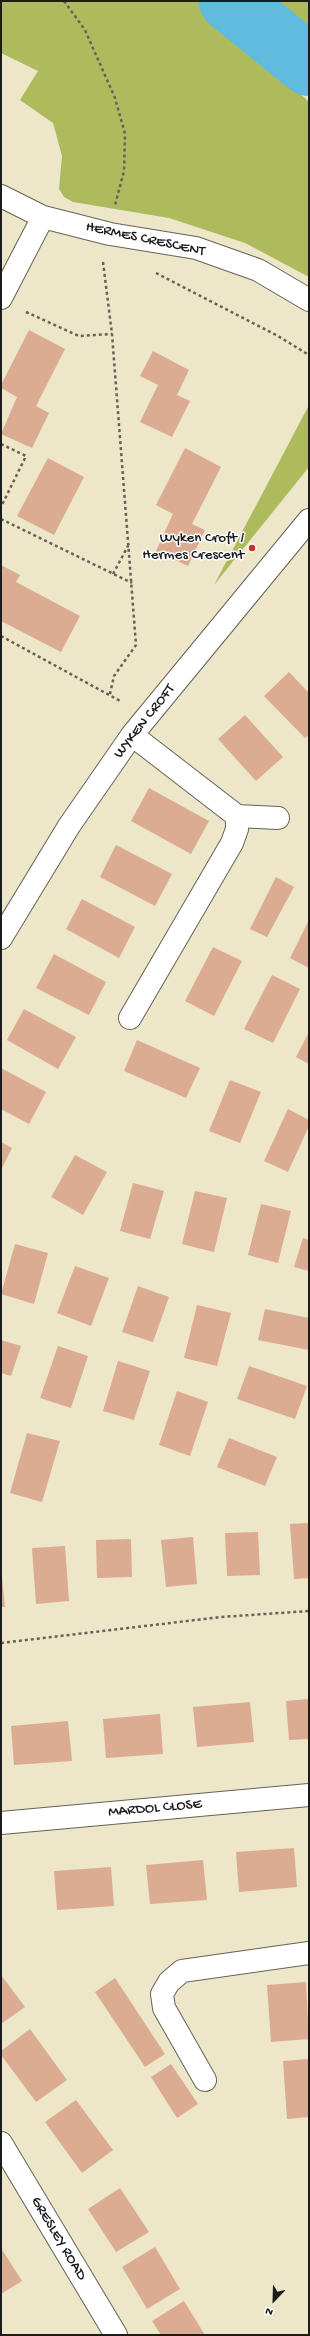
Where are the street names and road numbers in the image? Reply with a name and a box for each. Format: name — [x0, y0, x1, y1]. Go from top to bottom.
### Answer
street label: HERMES CRESCENT — [84, 219, 206, 261]
street label: WYKEN CROFT — [110, 681, 180, 763]
street label: MARDOL CLOSE — [107, 1796, 203, 1822]
street label: GRESLEY ROAD — [26, 2194, 90, 2284]

